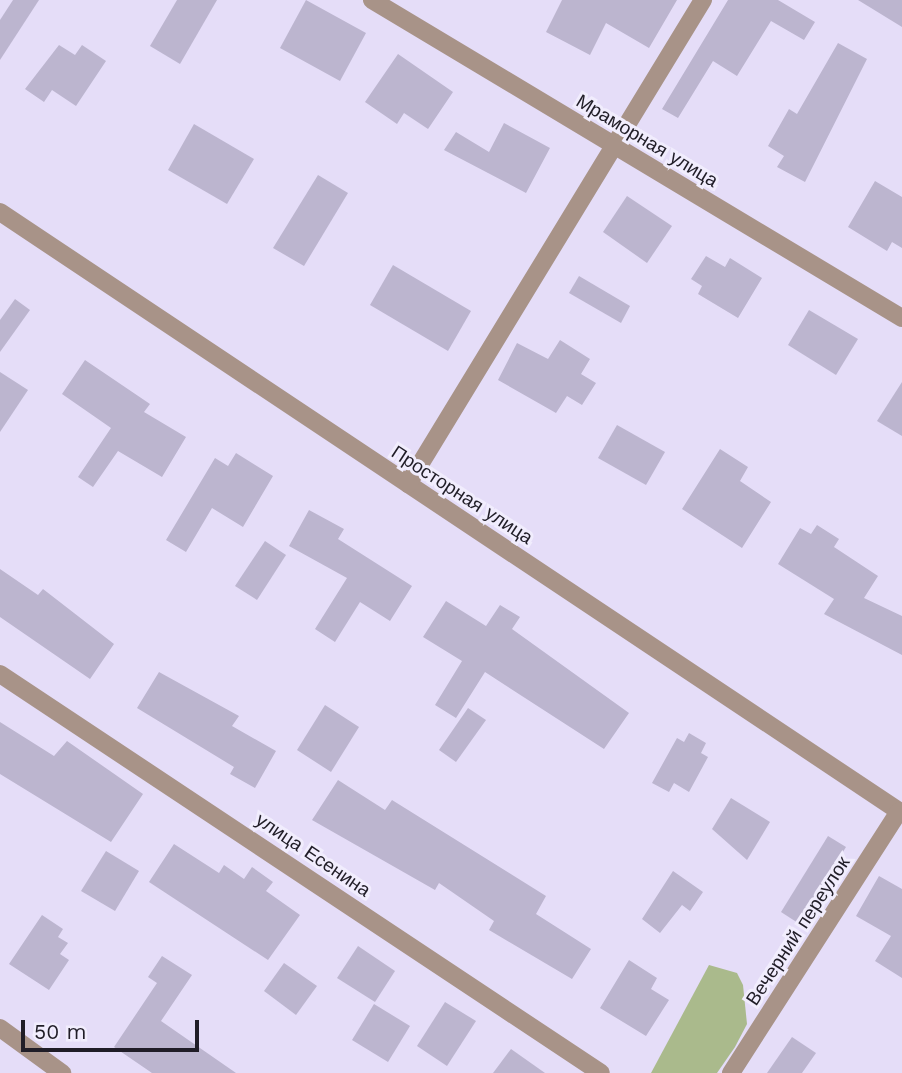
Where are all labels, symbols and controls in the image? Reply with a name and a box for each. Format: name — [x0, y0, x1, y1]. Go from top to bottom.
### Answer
street label: Мраморная улица — [572, 90, 722, 192]
street label: Просторная улица — [387, 441, 537, 549]
street label: улица Есенина — [251, 808, 375, 902]
street label: Вечерний переулок — [741, 852, 855, 1010]
scale bar — [24, 1006, 203, 1050]
text: 50 m — [34, 1019, 86, 1044]

